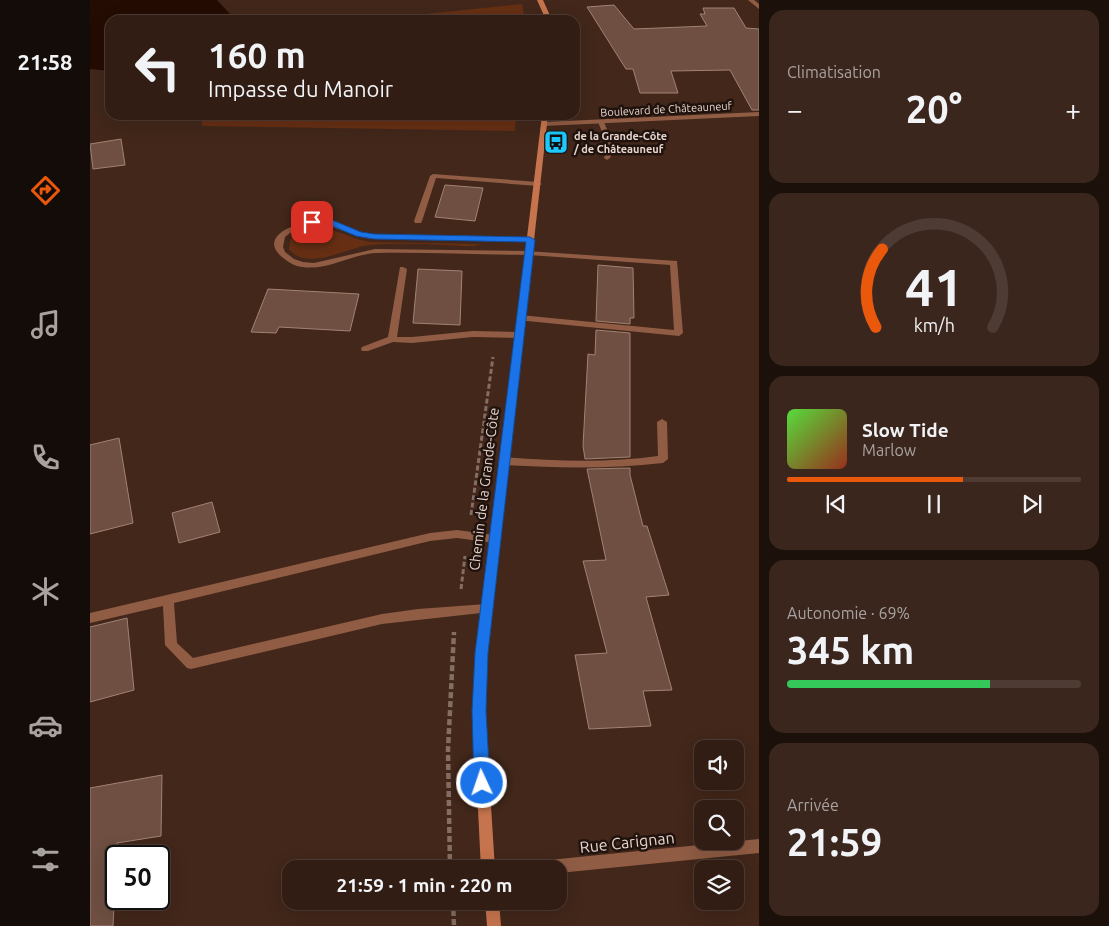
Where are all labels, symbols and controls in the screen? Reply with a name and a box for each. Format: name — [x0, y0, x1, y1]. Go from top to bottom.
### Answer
icon: left — [125, 35, 190, 100]
text: 160 m — [208, 35, 306, 75]
text: 21:58 — [17, 49, 73, 74]
text: Climatisation — [787, 63, 881, 81]
text: Impasse du Manoir — [208, 76, 393, 101]
text: 20° — [906, 88, 962, 130]
text: − — [787, 94, 803, 125]
text: + — [1065, 94, 1081, 125]
street label: Boulevard de Châteauneuf — [600, 100, 733, 118]
bus stop icon: de la Grande-Côte / de Châteauneuf — [543, 129, 569, 155]
place label: de la Grande-Côte / de Châteauneuf — [573, 130, 667, 155]
icon: directions — [28, 173, 63, 208]
pin — [291, 201, 333, 243]
icon: arrive — [298, 208, 326, 236]
text: 41 — [905, 258, 963, 316]
icon: music — [28, 307, 63, 342]
text: km/h — [913, 315, 955, 335]
street label: Chemin de la Grande-Côte — [466, 407, 502, 571]
text: Slow Tide — [862, 419, 949, 441]
icon: phone — [28, 440, 63, 475]
text: Marlow — [862, 441, 916, 459]
icon: previous — [822, 490, 850, 518]
icon: pause — [920, 490, 948, 518]
icon: next — [1018, 490, 1046, 518]
icon: climate — [28, 574, 63, 609]
text: Autonomie · 69% — [787, 604, 910, 622]
text: 345 km — [787, 629, 914, 671]
icon: car — [28, 708, 63, 743]
map controls — [694, 740, 744, 910]
button: sound — [694, 740, 744, 790]
position arrow — [455, 756, 507, 808]
text: Arrivée — [787, 796, 839, 814]
button: search — [694, 800, 744, 850]
text: 21:59 — [787, 821, 882, 863]
street label: Rue Carignan — [579, 828, 675, 856]
icon: filters — [28, 842, 63, 877]
speed limit sign: 50 — [105, 845, 170, 910]
button: layers — [694, 860, 744, 910]
text: 21:59 · 1 min · 220 m — [337, 874, 512, 896]

